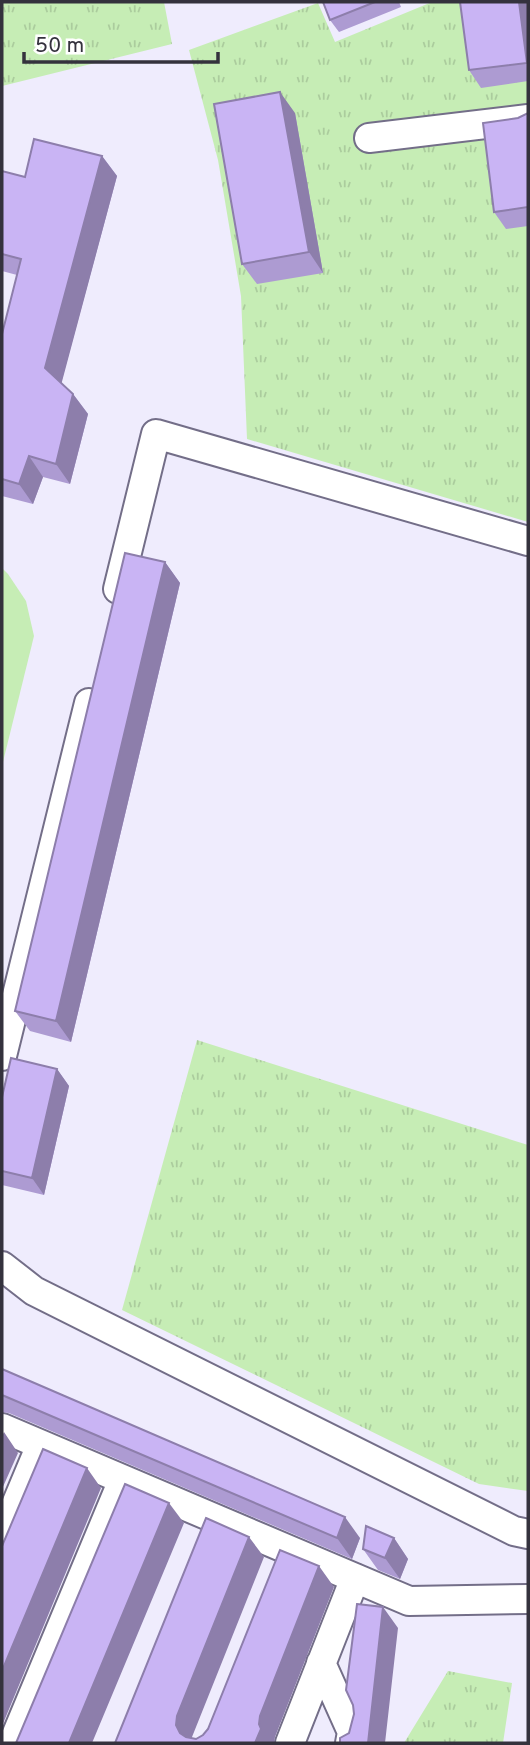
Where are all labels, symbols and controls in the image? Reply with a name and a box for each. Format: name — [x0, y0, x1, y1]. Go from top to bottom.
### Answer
scale bar — [24, 21, 219, 65]
text: 50 m — [35, 33, 84, 60]

